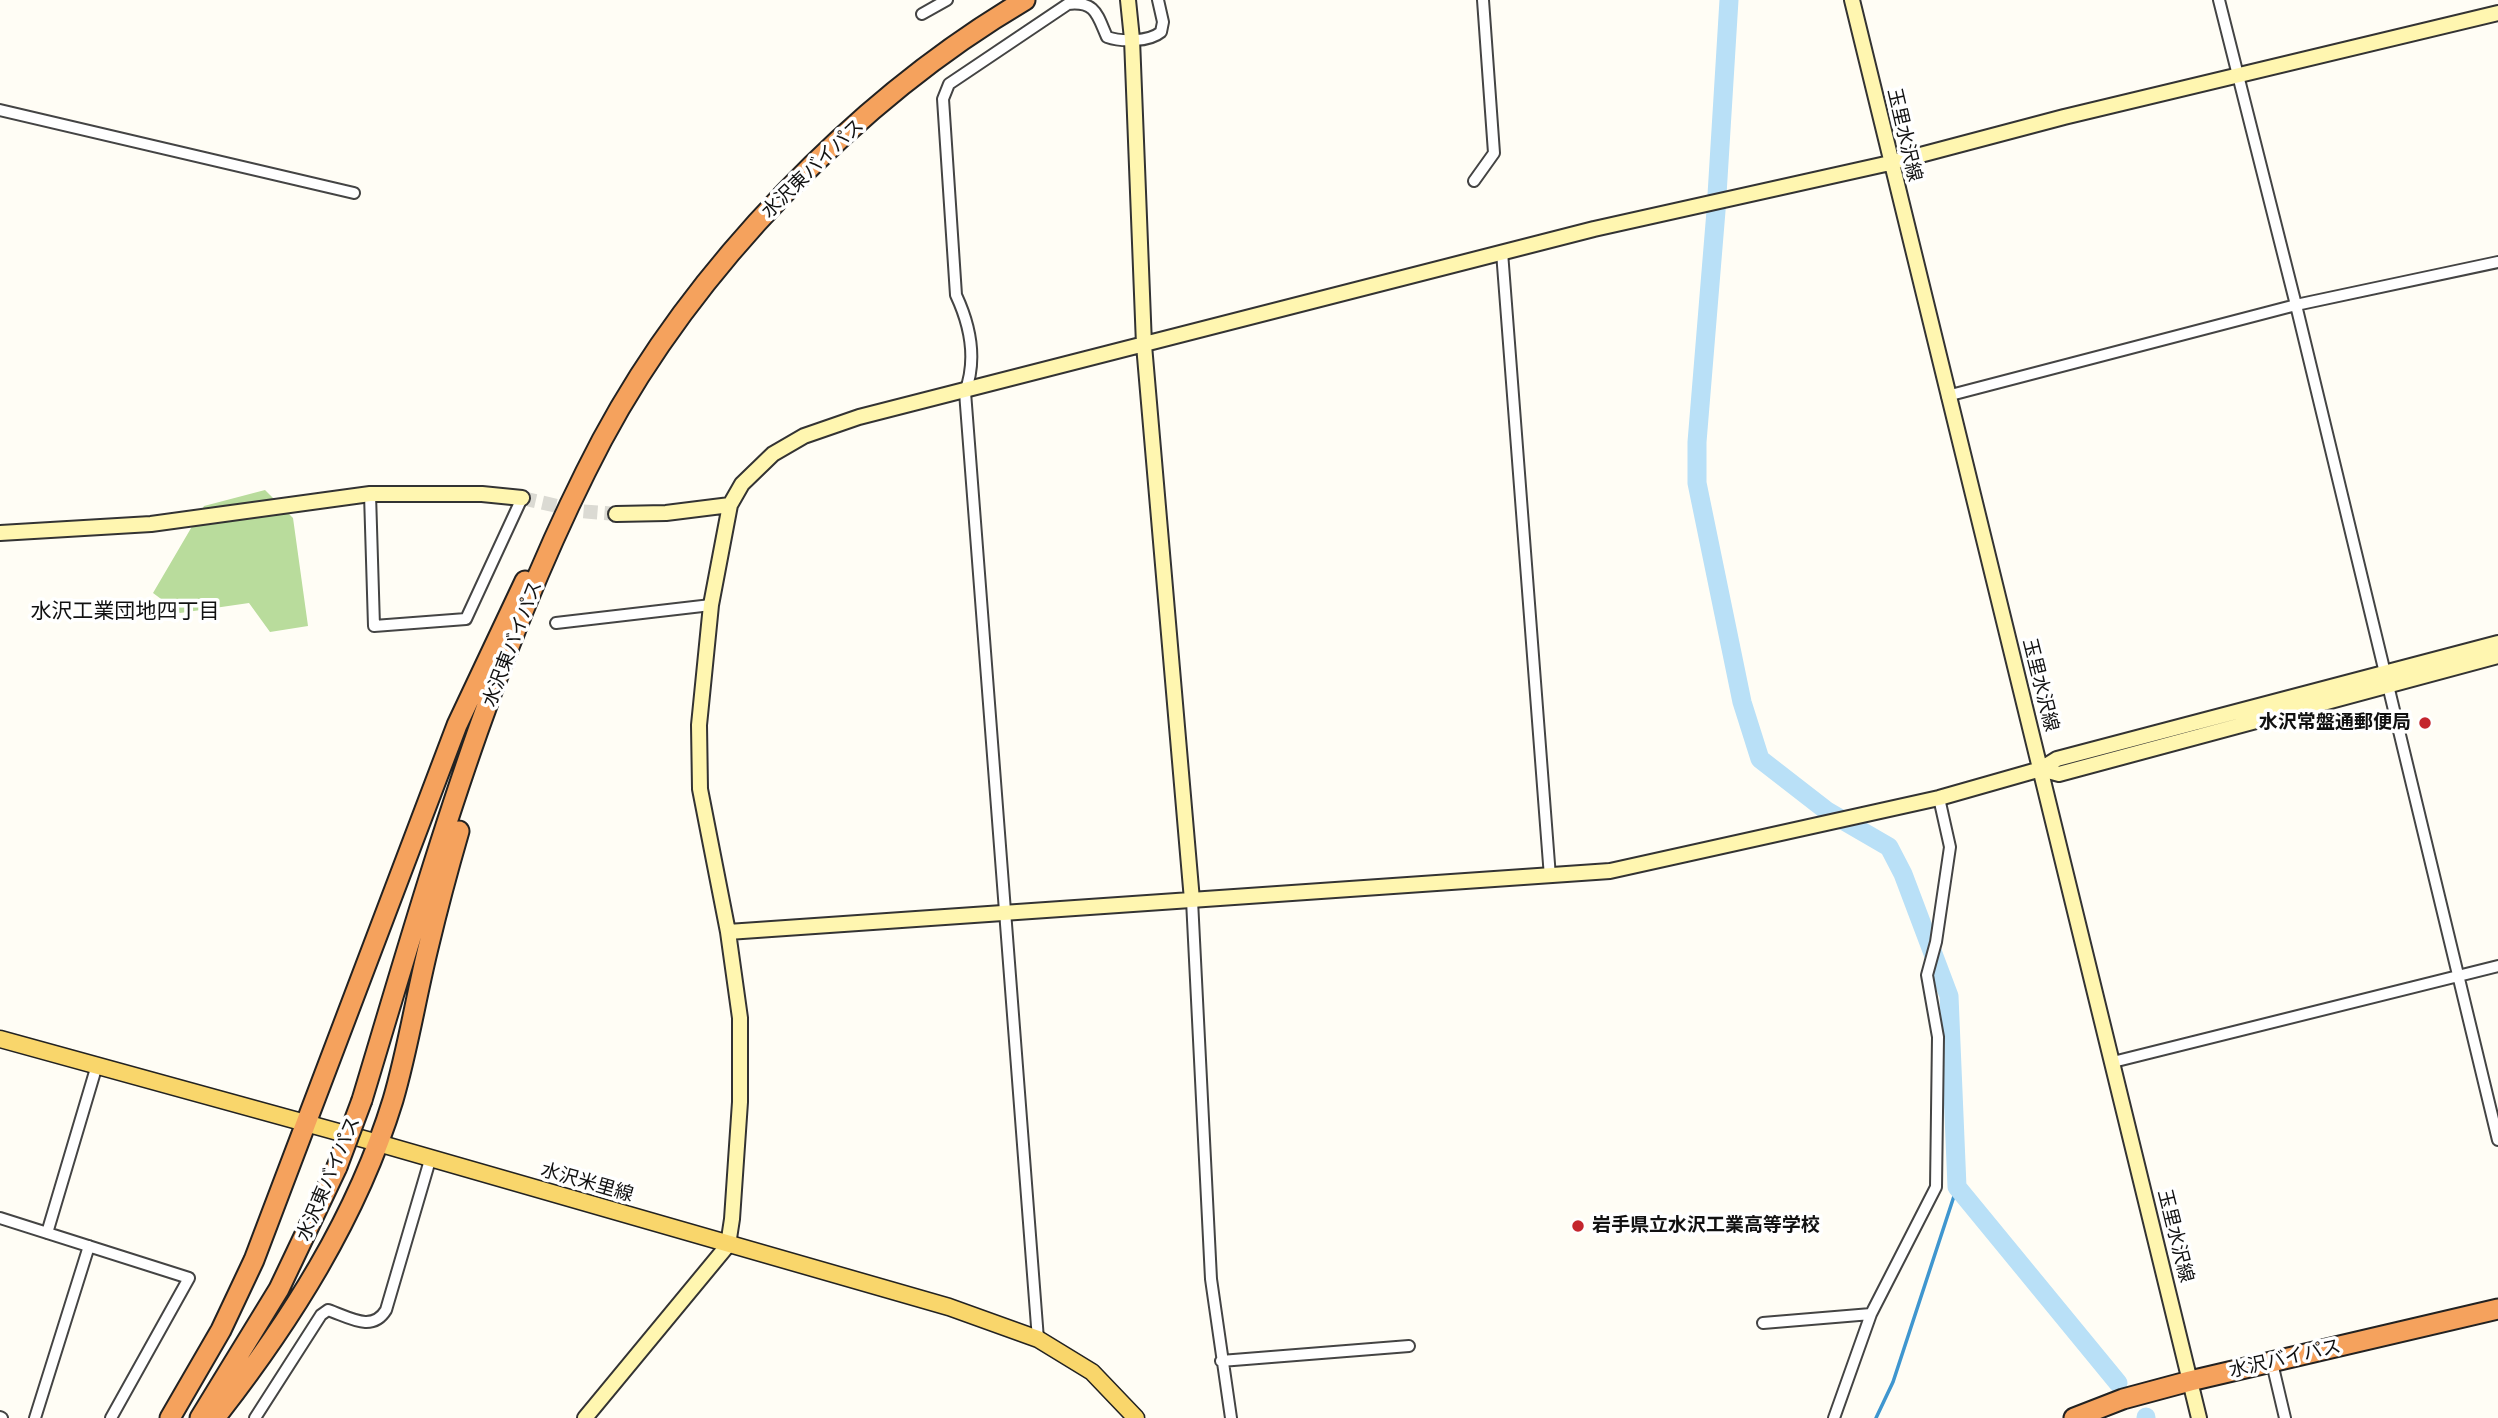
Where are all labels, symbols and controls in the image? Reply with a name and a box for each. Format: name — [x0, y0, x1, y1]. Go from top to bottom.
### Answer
street label: 玉里水沢線 — [1882, 86, 1926, 184]
street label: 水沢東バイパス — [757, 115, 869, 223]
street label: 水沢東バイパス — [479, 578, 547, 710]
district label: 水沢工業団地四丁目 — [31, 599, 219, 625]
street label: 玉里水沢線 — [2017, 636, 2063, 734]
place label: 水沢常盤通郵便局 — [2259, 712, 2411, 734]
marker: 水沢常盤通郵便局 — [2417, 715, 2433, 731]
street label: 水沢東バイパス — [293, 1113, 365, 1245]
street label: 水沢米里線 — [538, 1159, 636, 1207]
street label: 玉里水沢線 — [2152, 1187, 2198, 1285]
place label: 岩手県立水沢工業高等学校 — [1592, 1215, 1820, 1237]
marker: 岩手県立水沢工業高等学校 — [1570, 1218, 1586, 1234]
street label: 水沢バイパス — [2227, 1335, 2343, 1383]

